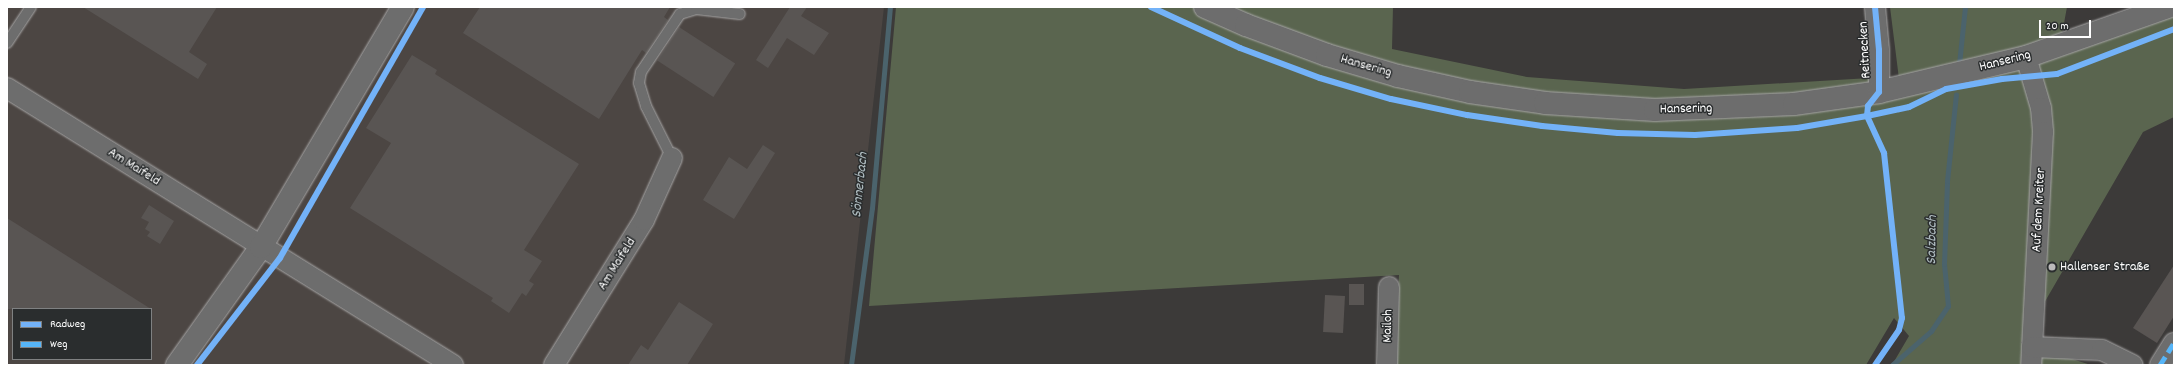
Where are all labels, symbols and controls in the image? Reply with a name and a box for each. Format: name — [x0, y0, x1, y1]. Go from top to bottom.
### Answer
scale bar — [2041, 12, 2093, 38]
text: 20 m — [2046, 18, 2069, 35]
street label: Reitnecken — [1855, 21, 1875, 79]
street label: Hansering — [1977, 46, 2033, 76]
street label: Hansering — [1338, 51, 1394, 81]
street label: Hansering — [1660, 100, 1712, 118]
street label: Am Maifeld — [105, 144, 163, 190]
water label: Sönnerbach — [849, 151, 873, 219]
street label: Auf dem Kreiter — [2028, 167, 2050, 253]
water label: Salzbach — [1924, 215, 1942, 265]
street label: Am Maifeld — [594, 235, 640, 293]
place label: Hallenser Straße — [2060, 259, 2149, 275]
marker: Hallenser Straße — [2047, 262, 2057, 272]
legend — [12, 308, 152, 360]
street label: Mailoh — [1379, 309, 1397, 343]
text: Radweg — [50, 316, 85, 333]
text: Weg — [50, 336, 67, 353]

